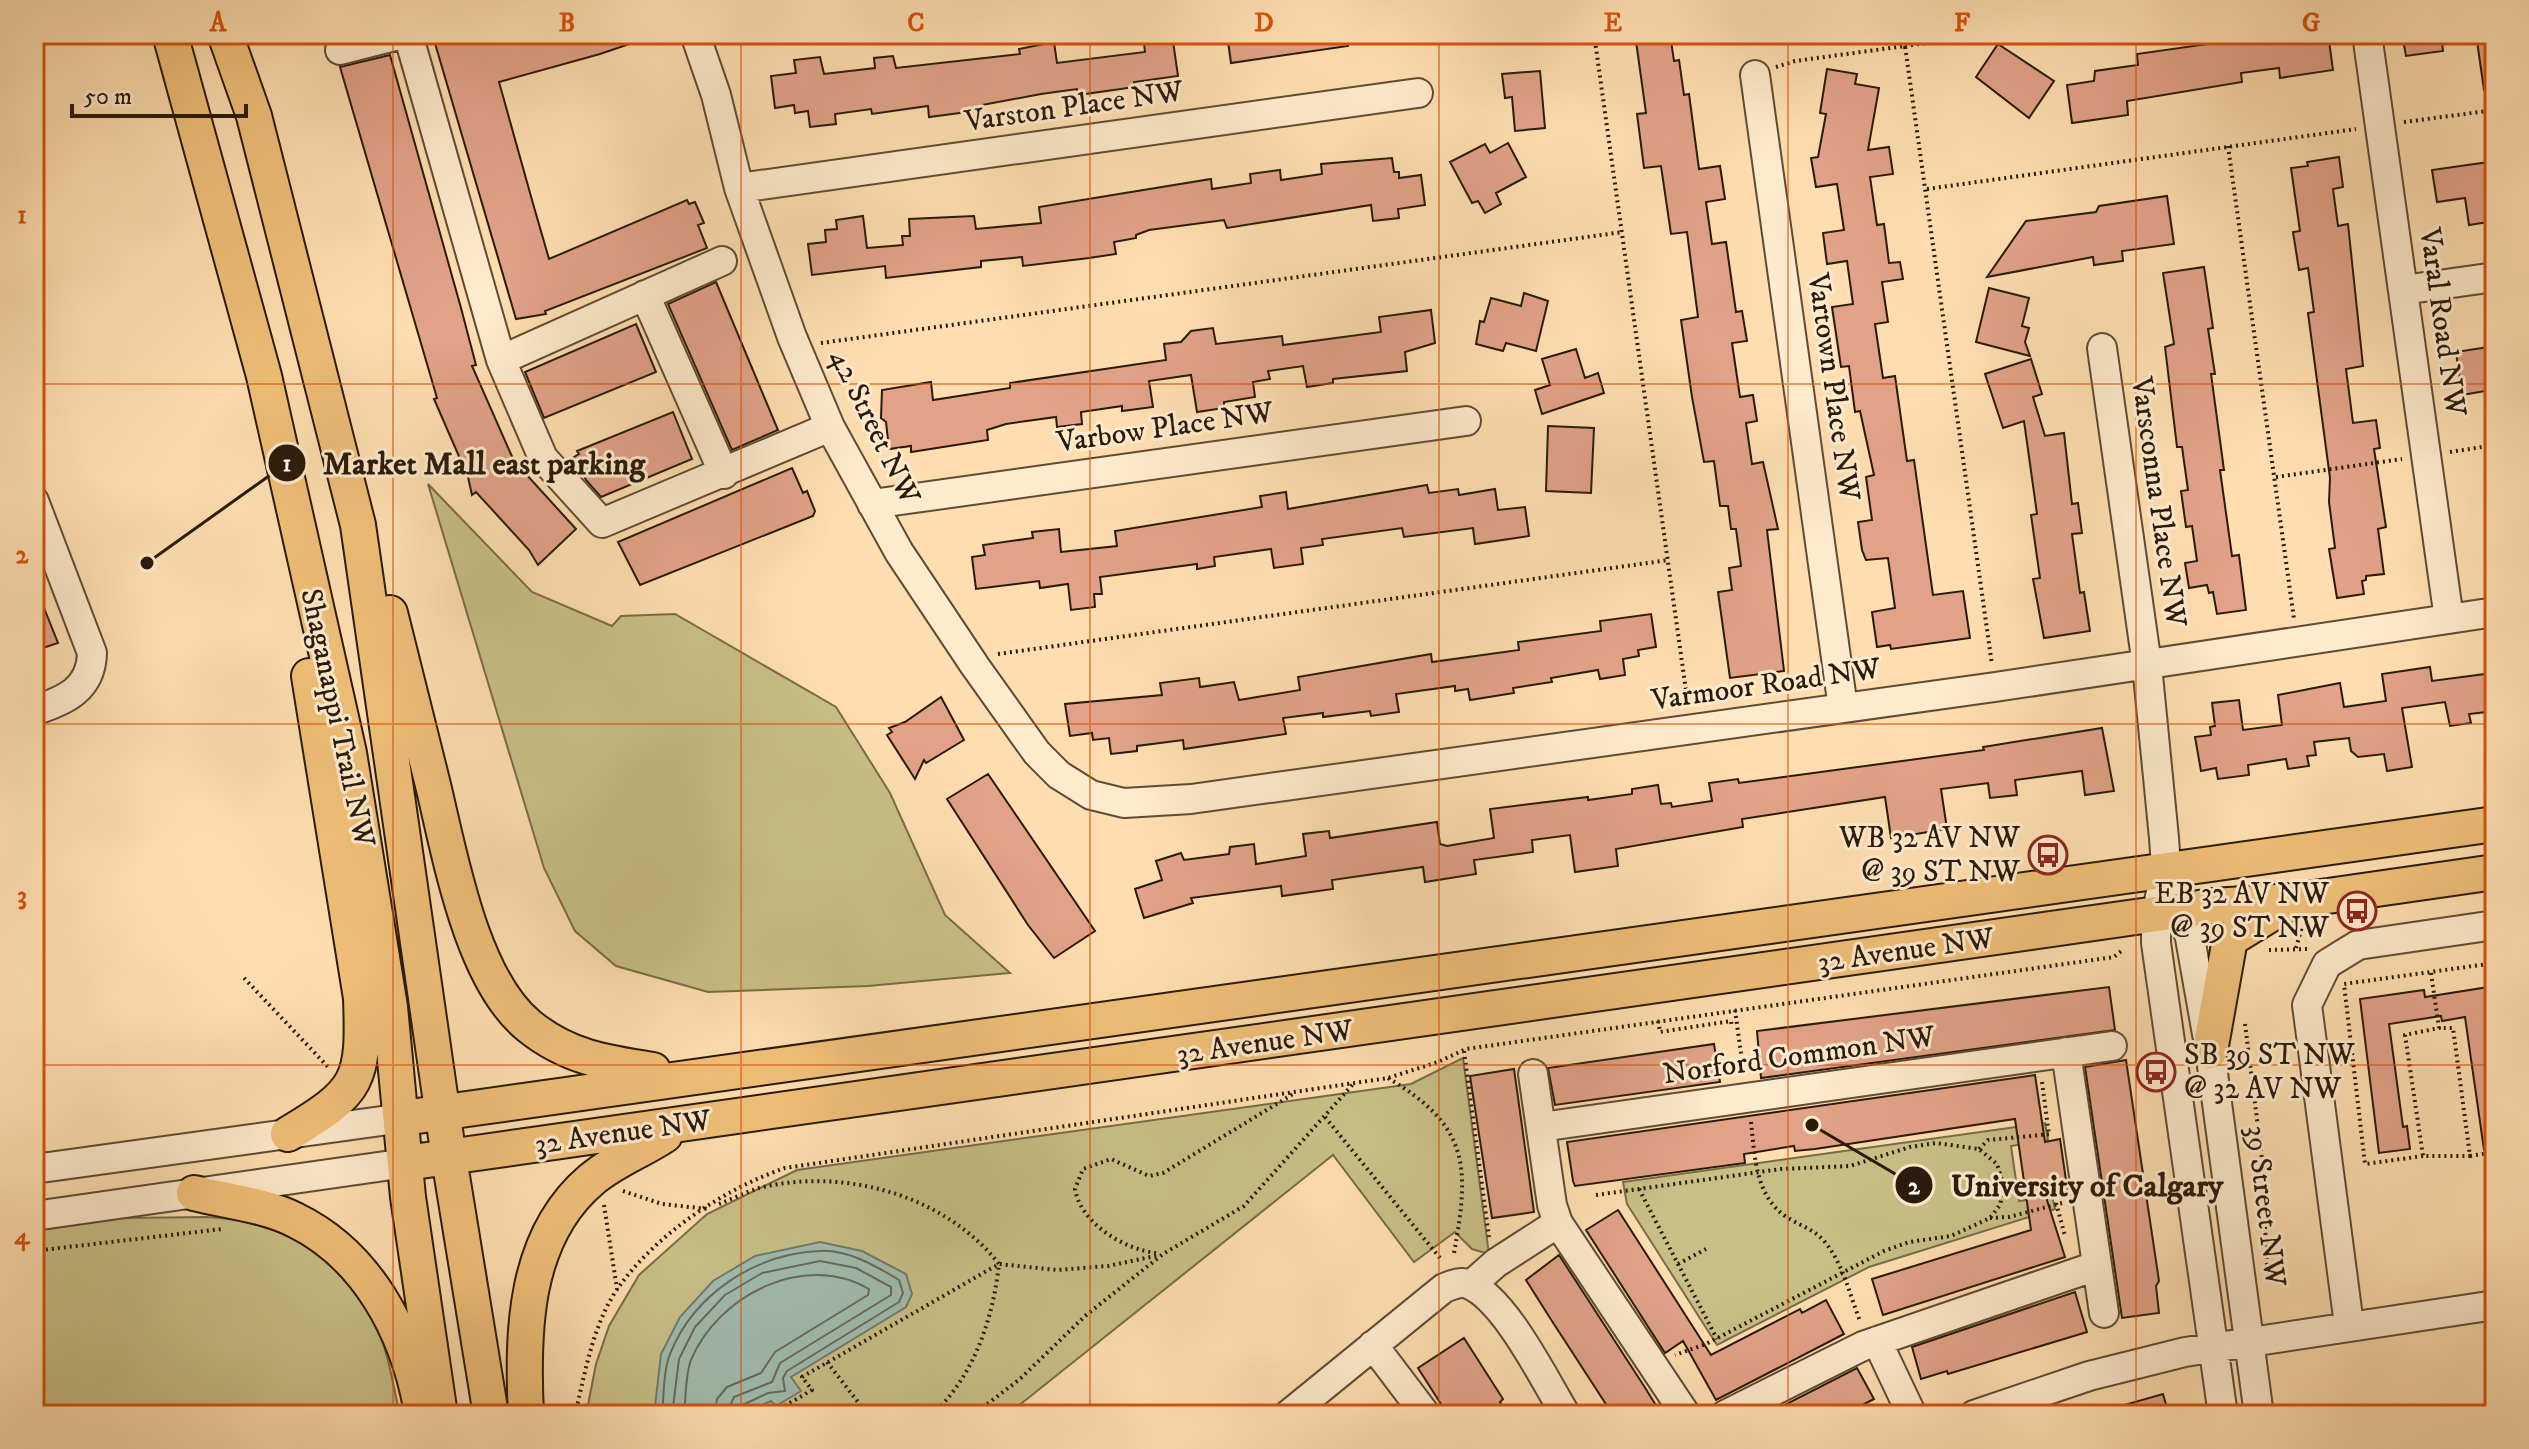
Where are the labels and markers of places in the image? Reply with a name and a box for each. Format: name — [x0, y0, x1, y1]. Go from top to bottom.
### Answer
callout: Market Mall east parking — [267, 435, 661, 491]
place label: WB 32 AV NW @ 39 ST NW — [1838, 820, 2021, 891]
bus stop icon: WB 32 AV NW @ 39 ST NW — [2027, 834, 2069, 876]
place label: EB 32 AV NW @ 39 ST NW — [2154, 876, 2330, 947]
bus stop icon: EB 32 AV NW @ 39 ST NW — [2336, 890, 2378, 932]
place label: SB 39 ST NW @ 32 AV NW — [2184, 1037, 2355, 1108]
bus stop icon: SB 39 ST NW @ 32 AV NW — [2135, 1051, 2177, 1093]
callout: University of Calgary — [1894, 1157, 2239, 1213]

